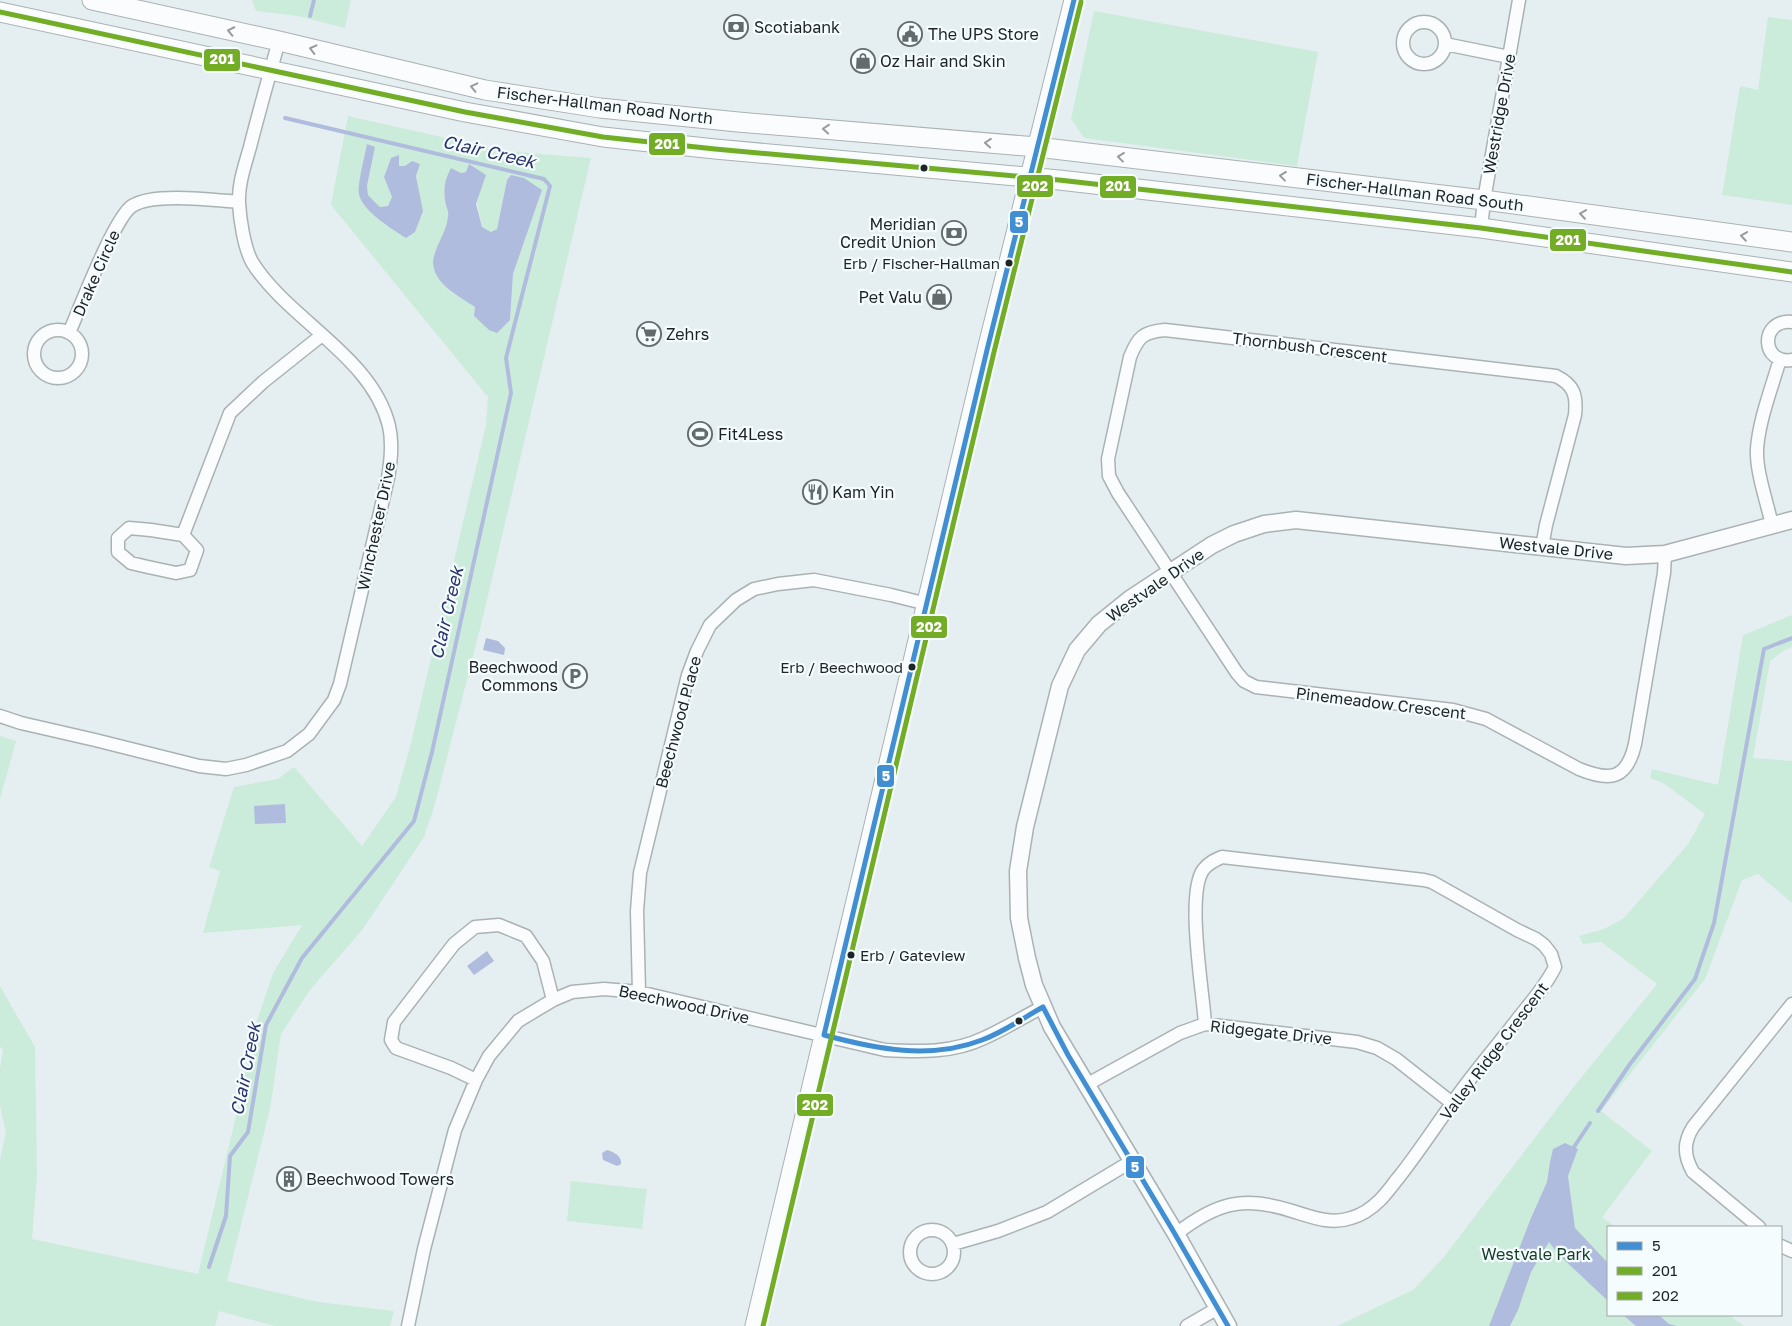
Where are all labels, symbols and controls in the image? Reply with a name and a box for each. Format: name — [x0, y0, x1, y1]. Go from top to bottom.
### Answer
bank icon: Scotiabank — [723, 14, 749, 40]
place label: Scotiabank — [754, 17, 840, 37]
public building icon: The UPS Store — [897, 21, 923, 47]
place label: The UPS Store — [928, 24, 1039, 44]
one-way arrow — [227, 26, 235, 37]
one-way arrow — [308, 44, 317, 55]
line badge: 201 — [203, 48, 241, 72]
shop icon: Oz Hair and Skin — [850, 48, 876, 74]
text: 201 — [210, 50, 234, 67]
place label: Oz Hair and Skin — [880, 51, 1006, 71]
street label: Westridge Drive — [1479, 52, 1519, 176]
one-way arrow — [469, 82, 478, 93]
street label: Fischer-Hallman Road North — [496, 82, 714, 128]
one-way arrow — [822, 124, 830, 135]
water label: Clair Creek — [441, 130, 540, 173]
line badge: 201 — [648, 132, 686, 156]
text: 201 — [655, 135, 679, 152]
one-way arrow — [984, 137, 992, 148]
one-way arrow — [1117, 152, 1125, 163]
unlabelled marker — [919, 163, 929, 173]
street label: Fischer-Hallman Road South — [1305, 169, 1525, 215]
one-way arrow — [1278, 171, 1286, 182]
line badge: 202 — [1016, 174, 1054, 198]
line badge: 201 — [1099, 175, 1137, 199]
text: 202 — [1022, 177, 1049, 194]
text: 201 — [1106, 177, 1130, 194]
one-way arrow — [1578, 209, 1587, 219]
line badge: 5 — [1009, 210, 1029, 234]
text: 5 — [1015, 213, 1024, 230]
place label: Meridian Credit Union — [840, 214, 936, 252]
bank icon: Meridian Credit Union — [941, 220, 967, 246]
street label: Drake Circle — [68, 227, 124, 319]
line badge: 201 — [1549, 228, 1587, 252]
text: 201 — [1556, 231, 1580, 248]
one-way arrow — [1739, 231, 1748, 241]
place label: Erb / Fischer-Hallman — [843, 254, 1000, 272]
marker: Erb / Fischer-Hallman — [1004, 258, 1014, 268]
shop icon: Pet Valu — [926, 284, 952, 310]
place label: Pet Valu — [858, 287, 922, 307]
supermarket icon: Zehrs — [636, 321, 662, 347]
place label: Zehrs — [666, 324, 709, 344]
street label: Thornbush Crescent — [1231, 328, 1389, 366]
sports icon: Fit4Less — [687, 421, 713, 447]
place label: Fit4Less — [718, 424, 783, 444]
street label: Winchester Drive — [353, 460, 399, 592]
restaurant icon: Kam Yin — [802, 479, 828, 505]
place label: Kam Yin — [832, 482, 894, 502]
street label: Westvale Drive — [1498, 532, 1614, 564]
street label: Westvale Drive — [1102, 544, 1208, 626]
water label: Clair Creek — [425, 562, 468, 661]
line badge: 202 — [910, 615, 948, 639]
text: 202 — [916, 618, 943, 635]
street label: Beechwood Place — [651, 654, 705, 790]
place label: Beechwood Commons — [468, 657, 558, 695]
place label: Erb / Beechwood — [780, 658, 903, 676]
marker: Erb / Beechwood — [907, 662, 917, 672]
parking icon: Beechwood Commons — [562, 663, 588, 689]
street label: Pinemeadow Crescent — [1295, 683, 1467, 723]
line badge: 5 — [876, 764, 895, 788]
text: 5 — [882, 767, 891, 784]
place label: Erb / Gateview — [860, 946, 965, 964]
marker: Erb / Gateview — [846, 950, 856, 960]
street label: Valley Ridge Crescent — [1436, 978, 1552, 1124]
street label: Beechwood Drive — [617, 980, 751, 1028]
unlabelled marker — [1014, 1016, 1024, 1026]
street label: Ridgegate Drive — [1209, 1016, 1333, 1048]
water label: Clair Creek — [225, 1018, 265, 1117]
line badge: 202 — [796, 1093, 834, 1117]
text: 202 — [802, 1096, 829, 1113]
line badge: 5 — [1125, 1155, 1145, 1179]
text: 5 — [1131, 1158, 1140, 1175]
building icon: Beechwood Towers — [276, 1166, 302, 1192]
place label: Beechwood Towers — [306, 1169, 454, 1189]
legend — [1607, 1226, 1782, 1316]
text: 5 — [1652, 1236, 1661, 1254]
park label: Westvale Park — [1481, 1244, 1591, 1264]
text: 201 — [1652, 1261, 1677, 1279]
text: 202 — [1652, 1286, 1679, 1304]

